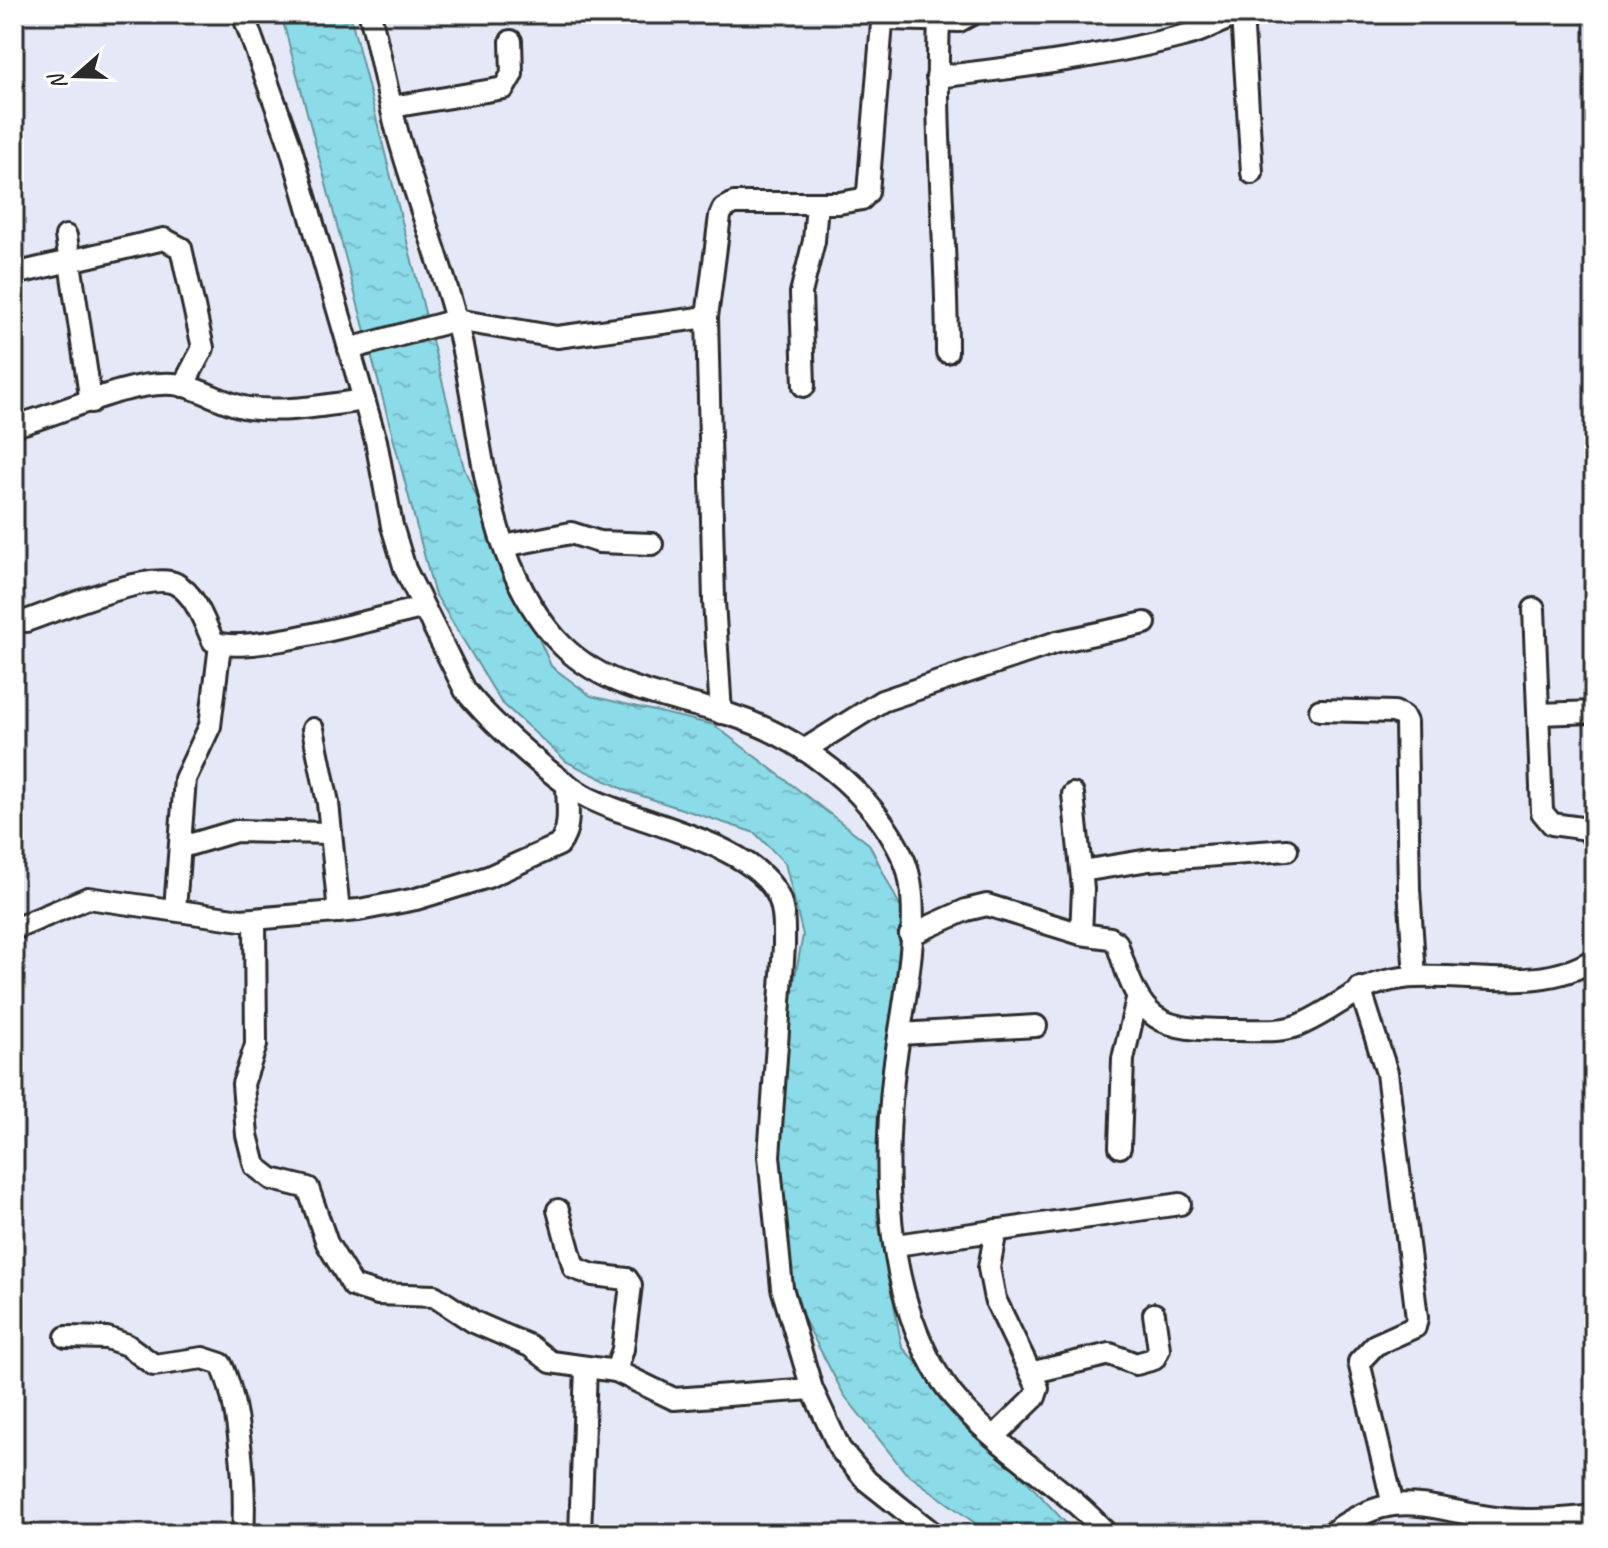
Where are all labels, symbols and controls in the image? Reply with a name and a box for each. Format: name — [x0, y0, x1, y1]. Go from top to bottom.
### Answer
north arrow — [36, 36, 116, 116]
text: N — [42, 68, 74, 94]

